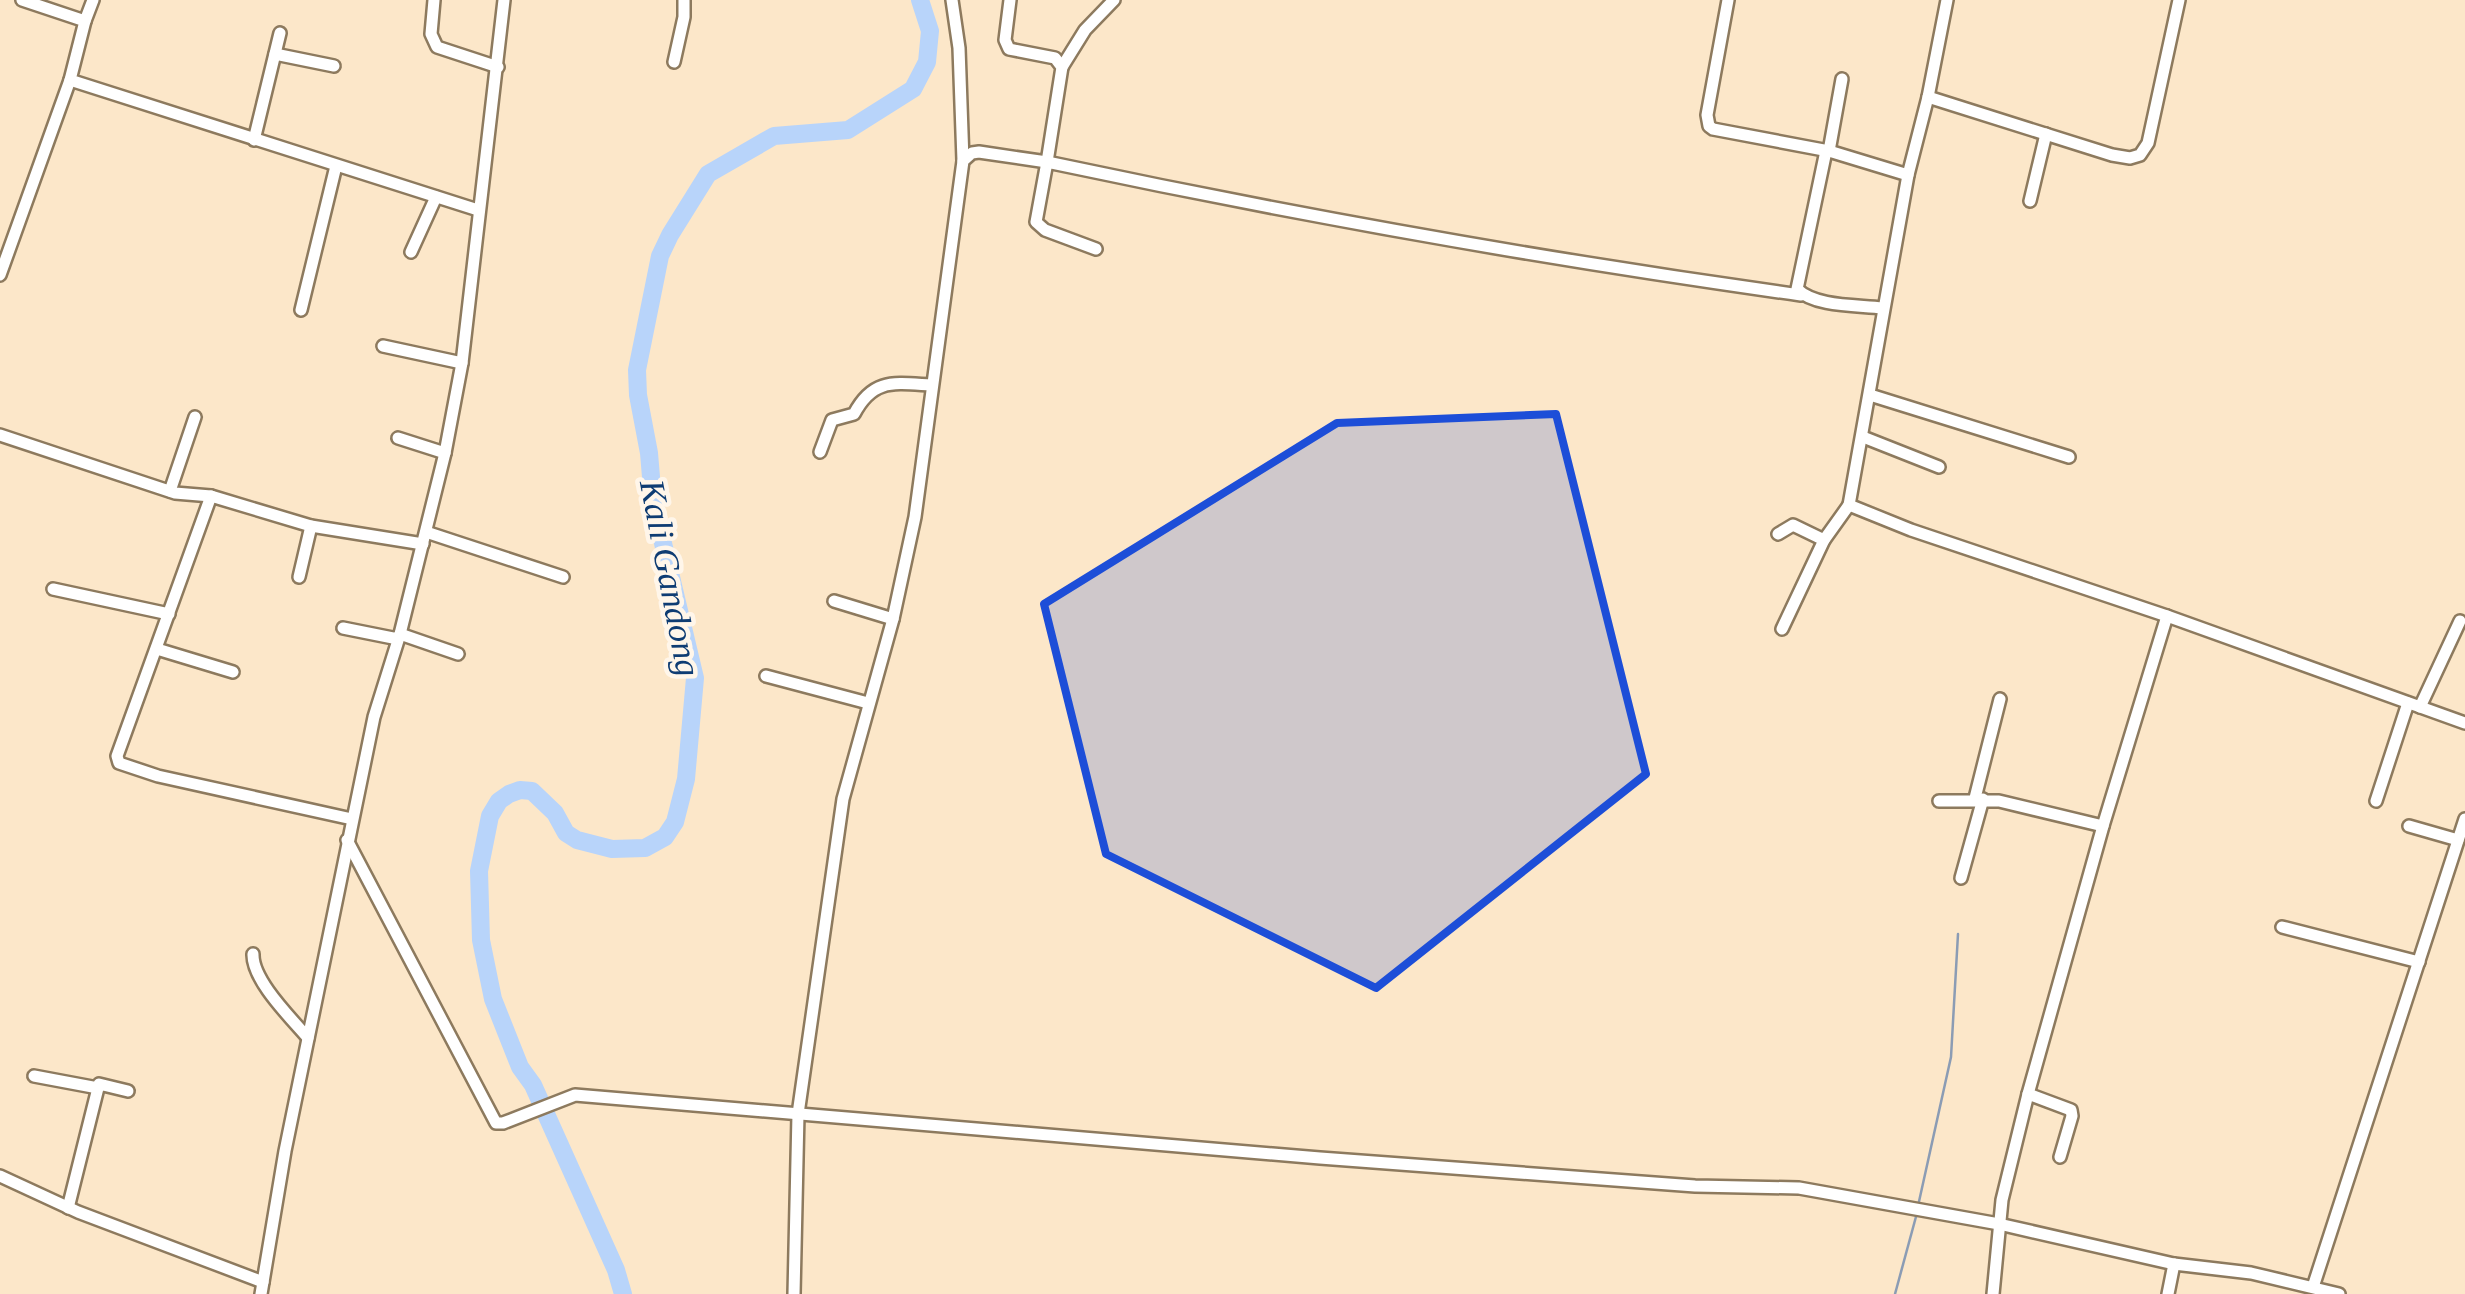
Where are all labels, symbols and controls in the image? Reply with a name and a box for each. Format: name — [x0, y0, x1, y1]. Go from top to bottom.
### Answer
water label: Kali Gandong — [632, 475, 708, 680]

